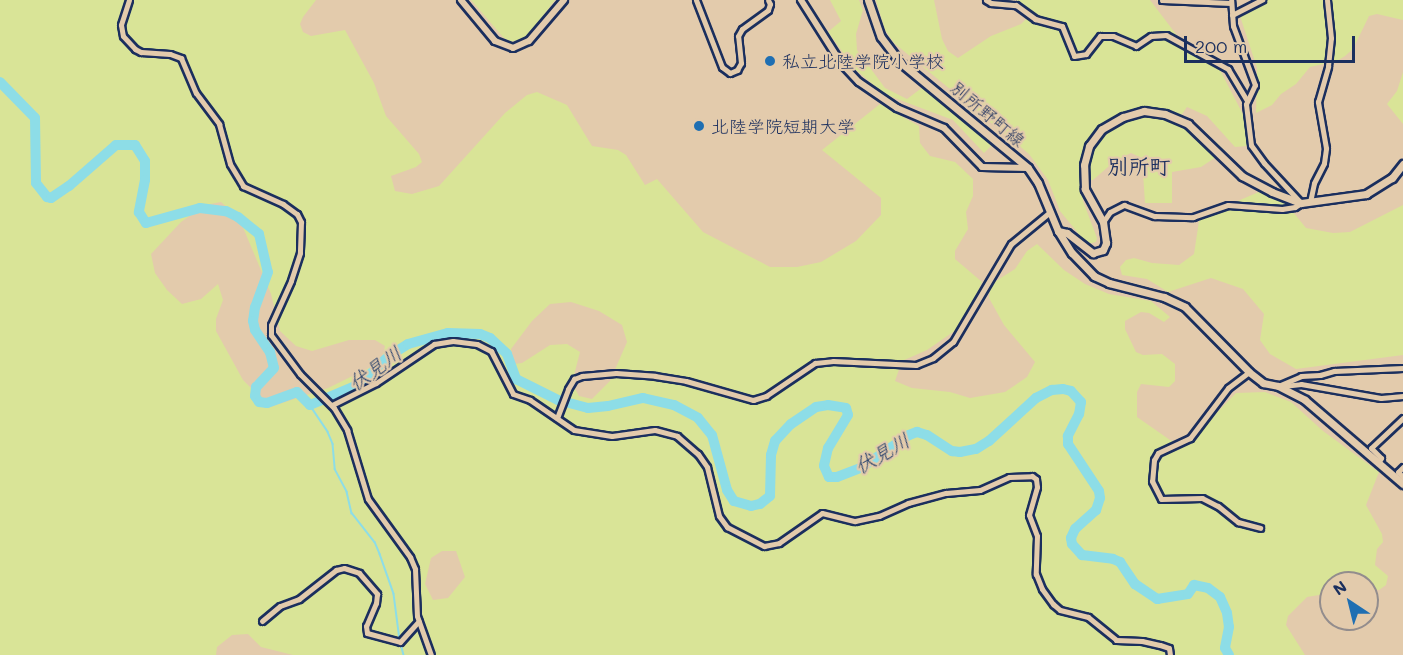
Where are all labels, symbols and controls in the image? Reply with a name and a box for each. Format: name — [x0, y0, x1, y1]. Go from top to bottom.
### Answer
scale bar — [1187, 24, 1358, 62]
text: 200 m — [1195, 34, 1247, 58]
place label: 私立北陸学院小学校 — [782, 50, 944, 72]
marker: 私立北陸学院小学校 — [763, 54, 777, 68]
street label: 別所野町線 — [947, 77, 1029, 151]
place label: 北陸学院短期大学 — [711, 115, 855, 137]
marker: 北陸学院短期大学 — [692, 119, 706, 133]
district label: 別所町 — [1108, 153, 1170, 179]
water label: 伏見川 — [344, 341, 406, 395]
water label: 伏見川 — [850, 428, 914, 478]
north arrow — [1319, 571, 1379, 631]
text: N — [1329, 575, 1351, 600]

